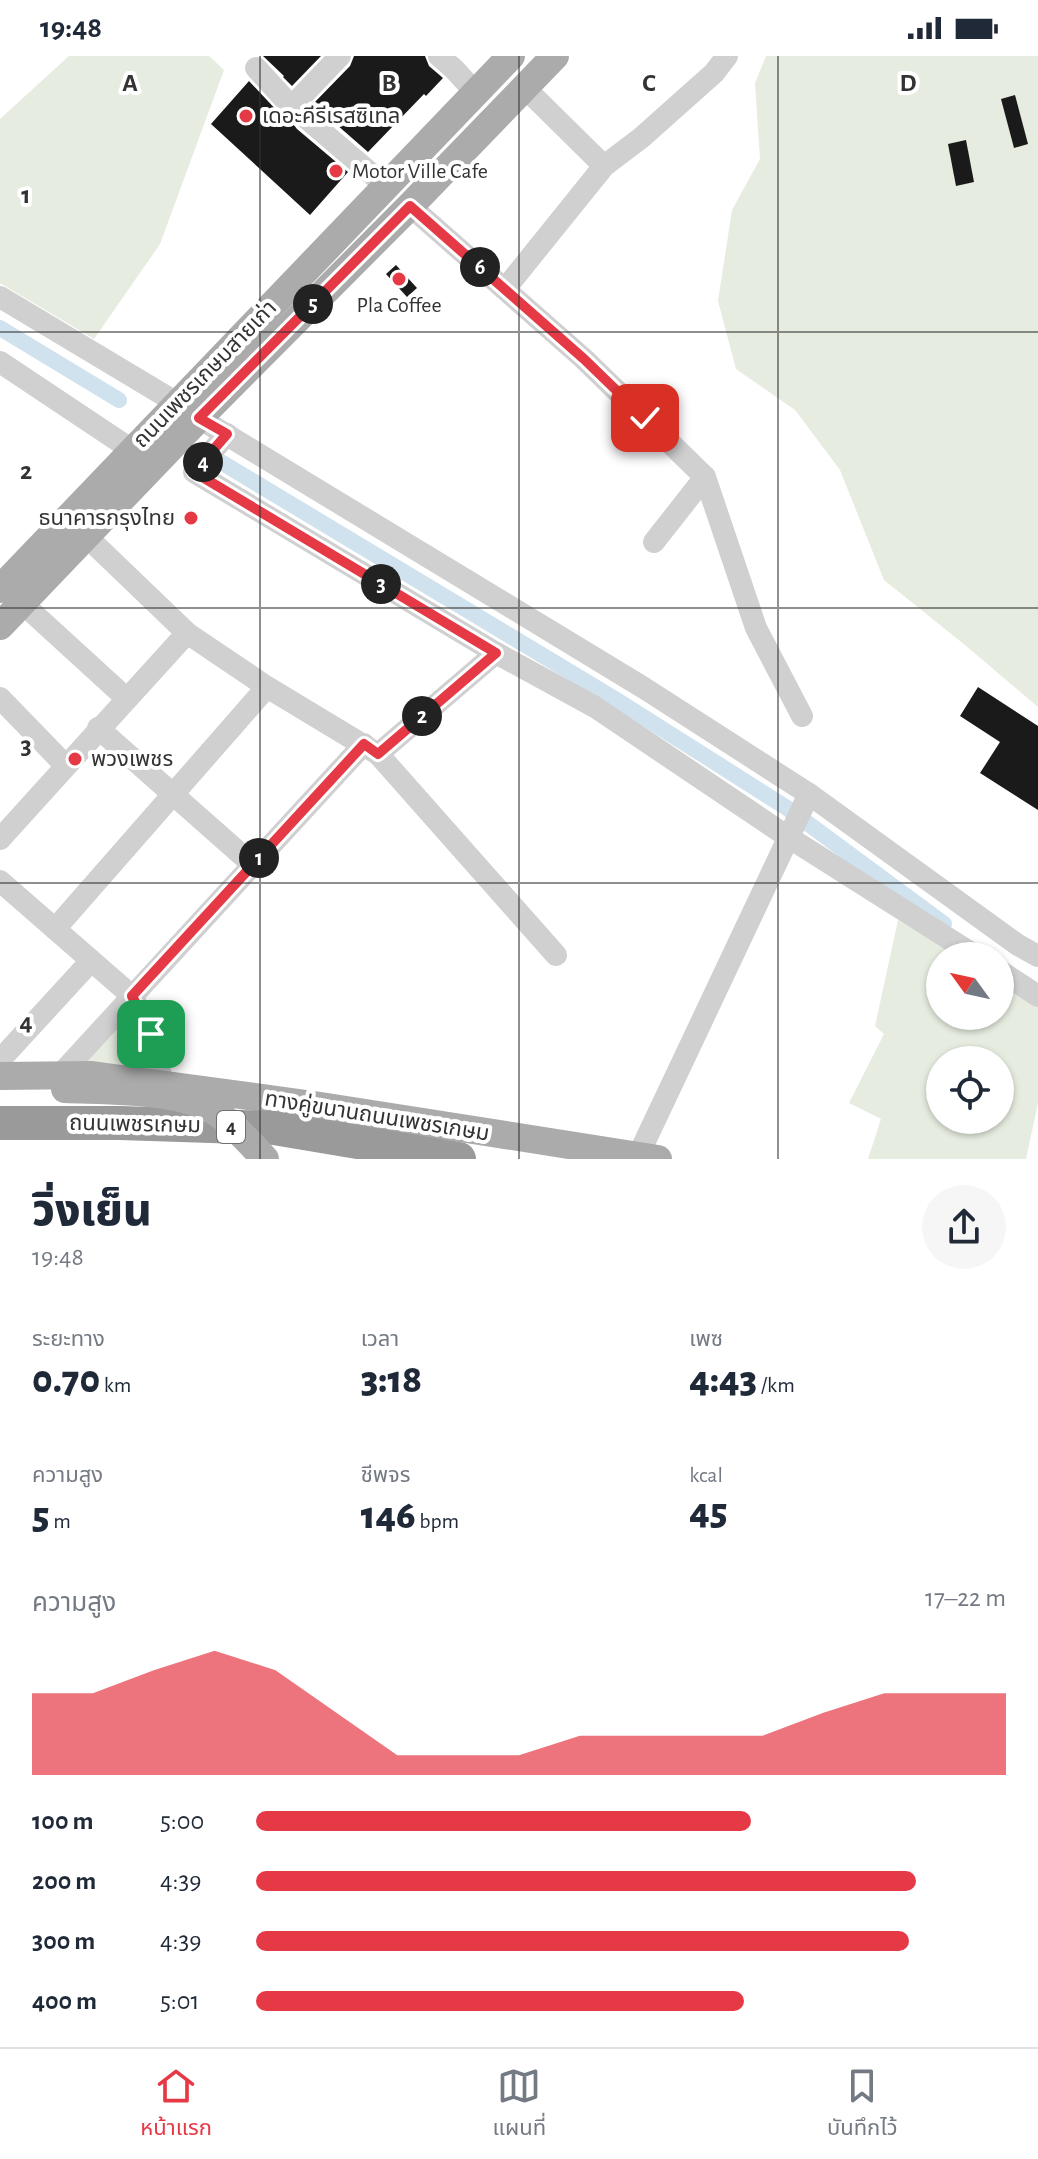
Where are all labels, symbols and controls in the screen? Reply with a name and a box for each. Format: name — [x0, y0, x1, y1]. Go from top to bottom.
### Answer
text: 19:48 — [40, 13, 102, 43]
text: A — [122, 70, 138, 96]
text: B — [381, 70, 397, 96]
text: C — [642, 70, 656, 96]
text: D — [899, 70, 917, 96]
place label: เดอะคีรีเรสซิเทล — [262, 105, 400, 127]
marker: เดอะคีรีเรสซิเทล — [237, 107, 255, 125]
place label: Motor Ville Cafe — [352, 160, 488, 182]
marker: Motor Ville Cafe — [327, 162, 345, 180]
text: 1 — [21, 182, 31, 208]
pin: 6 — [460, 247, 500, 287]
text: 6 — [475, 256, 485, 278]
marker: Pla Coffee — [390, 270, 408, 288]
pin: 5 — [293, 284, 333, 324]
text: 5 — [308, 293, 318, 315]
place label: Pla Coffee — [356, 294, 442, 316]
street label: ถนนเพชรเกษมสายเก่า — [129, 296, 281, 452]
pin — [611, 384, 679, 452]
icon: check — [623, 396, 667, 440]
pin: 4 — [183, 442, 223, 482]
text: 4 — [197, 451, 209, 473]
text: 2 — [20, 458, 32, 484]
place label: ธนาคารกรุงไทย — [39, 507, 175, 531]
marker: ธนาคารกรุงไทย — [182, 509, 200, 527]
pin: 3 — [361, 564, 401, 604]
text: 3 — [376, 573, 386, 595]
pin: 2 — [402, 696, 442, 736]
text: 2 — [417, 705, 427, 727]
text: 3 — [20, 733, 32, 759]
place label: พวงเพชร — [91, 748, 173, 770]
marker: พวงเพชร — [66, 750, 84, 768]
pin: 1 — [239, 838, 279, 878]
text: 1 — [255, 847, 263, 869]
north arrow — [926, 942, 1014, 1030]
map controls — [926, 942, 1014, 1134]
pin — [117, 1000, 185, 1068]
text: 4 — [19, 1009, 33, 1035]
icon: arrive — [129, 1012, 173, 1056]
button: locate — [926, 1046, 1014, 1134]
street label: ทางคู่ขนานถนนเพชรเกษม — [263, 1086, 491, 1147]
road number: 4 — [217, 1111, 245, 1143]
street label: ถนนเพชรเกษม — [69, 1112, 201, 1136]
button: share — [922, 1185, 1006, 1269]
text: วิ่งเย็น — [32, 1190, 152, 1234]
text: 19:48 — [32, 1244, 84, 1270]
text: ระยะทาง — [32, 1328, 105, 1350]
text: เวลา — [361, 1328, 399, 1350]
text: เพซ — [689, 1328, 723, 1350]
text: 0.70 — [32, 1360, 100, 1400]
text: 3:18 — [361, 1360, 422, 1400]
text: 4:43 — [689, 1360, 757, 1400]
text: km — [100, 1374, 131, 1396]
text: /km — [757, 1374, 795, 1396]
text: ความสูง — [32, 1464, 103, 1486]
text: ชีพจร — [361, 1464, 411, 1486]
text: kcal — [689, 1464, 723, 1486]
text: 45 — [689, 1492, 727, 1532]
text: 5 — [32, 1496, 50, 1536]
text: 146 — [361, 1496, 416, 1536]
text: m — [50, 1510, 71, 1532]
text: bpm — [416, 1510, 459, 1532]
text: 17–22 m — [925, 1585, 1006, 1611]
text: ความสูง — [32, 1590, 116, 1616]
text: 100 m — [32, 1808, 93, 1834]
text: 5:00 — [160, 1808, 204, 1834]
text: 200 m — [32, 1868, 96, 1894]
text: 4:39 — [160, 1868, 201, 1894]
text: 300 m — [32, 1928, 95, 1954]
text: 4:39 — [160, 1928, 201, 1954]
text: 400 m — [32, 1988, 97, 2014]
text: 5:01 — [160, 1988, 200, 2014]
tab: หน้าแรก — [140, 2064, 212, 2145]
tab: แผนที่ — [493, 2064, 546, 2145]
tab: บันทึกไว้ — [827, 2064, 898, 2145]

